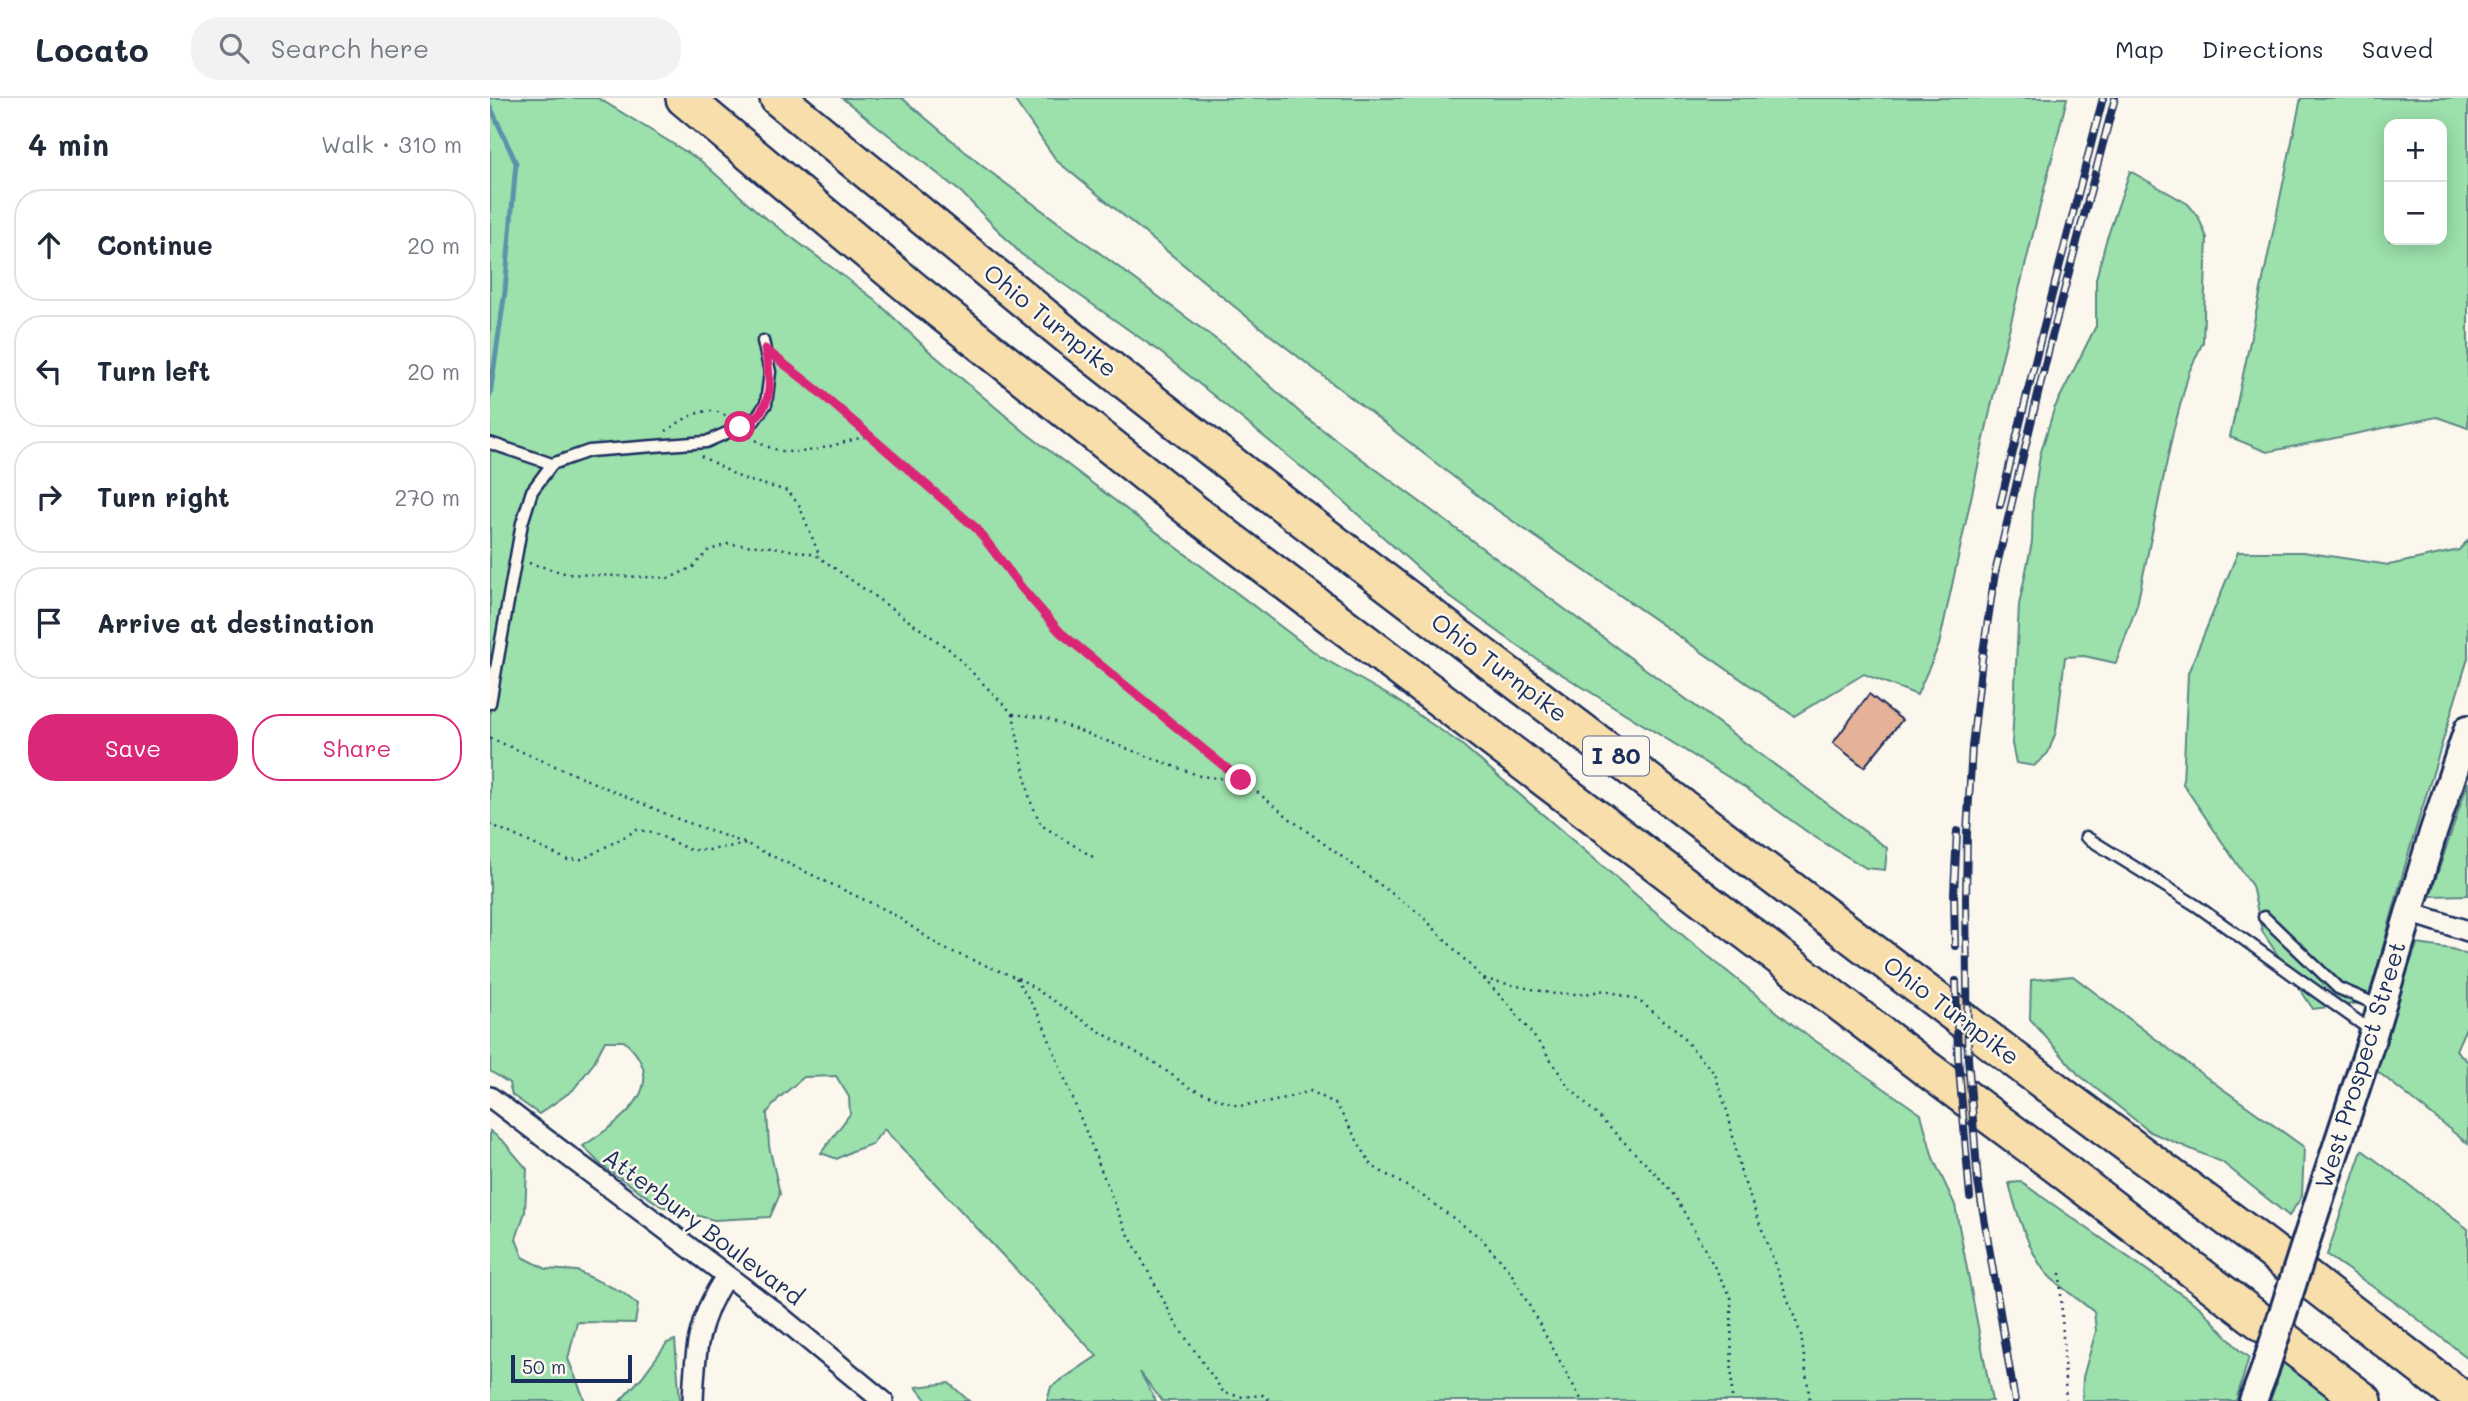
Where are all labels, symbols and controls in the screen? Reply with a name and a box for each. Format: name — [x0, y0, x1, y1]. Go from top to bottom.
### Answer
search box — [191, 17, 681, 80]
text: Locato — [35, 27, 149, 70]
icon: search — [215, 29, 253, 67]
text: Search here — [271, 31, 429, 65]
text: Map — [2115, 33, 2164, 64]
text: Directions — [2202, 33, 2324, 64]
text: Saved — [2362, 33, 2433, 64]
map controls — [2384, 119, 2447, 245]
button: + — [2384, 119, 2447, 182]
text: 4 min — [28, 124, 109, 164]
text: Walk · 310 m — [321, 129, 462, 159]
button: − — [2384, 182, 2447, 245]
icon: ahead — [30, 226, 68, 264]
text: Continue — [97, 228, 213, 262]
text: 20 m — [407, 230, 460, 260]
street label: Ohio Turnpike — [978, 256, 1124, 383]
icon: left — [30, 352, 68, 390]
text: Turn left — [97, 354, 210, 388]
text: 20 m — [407, 356, 460, 386]
route start — [724, 411, 755, 442]
icon: right — [30, 478, 68, 516]
text: Turn right — [97, 480, 230, 514]
text: 270 m — [395, 482, 460, 512]
icon: arrive — [30, 604, 68, 642]
street label: Ohio Turnpike — [1425, 605, 1574, 728]
text: Arrive at destination — [97, 606, 374, 640]
button: Save — [28, 714, 238, 781]
button: Share — [252, 714, 462, 781]
road number: I 80 — [1583, 736, 1649, 776]
route end — [1225, 764, 1256, 795]
street label: West Prospect Street — [2307, 937, 2412, 1192]
street label: Ohio Turnpike — [1877, 948, 2026, 1071]
street label: Atterbury Boulevard — [597, 1140, 810, 1311]
scale bar — [511, 1352, 632, 1384]
text: 50 m — [522, 1354, 566, 1379]

